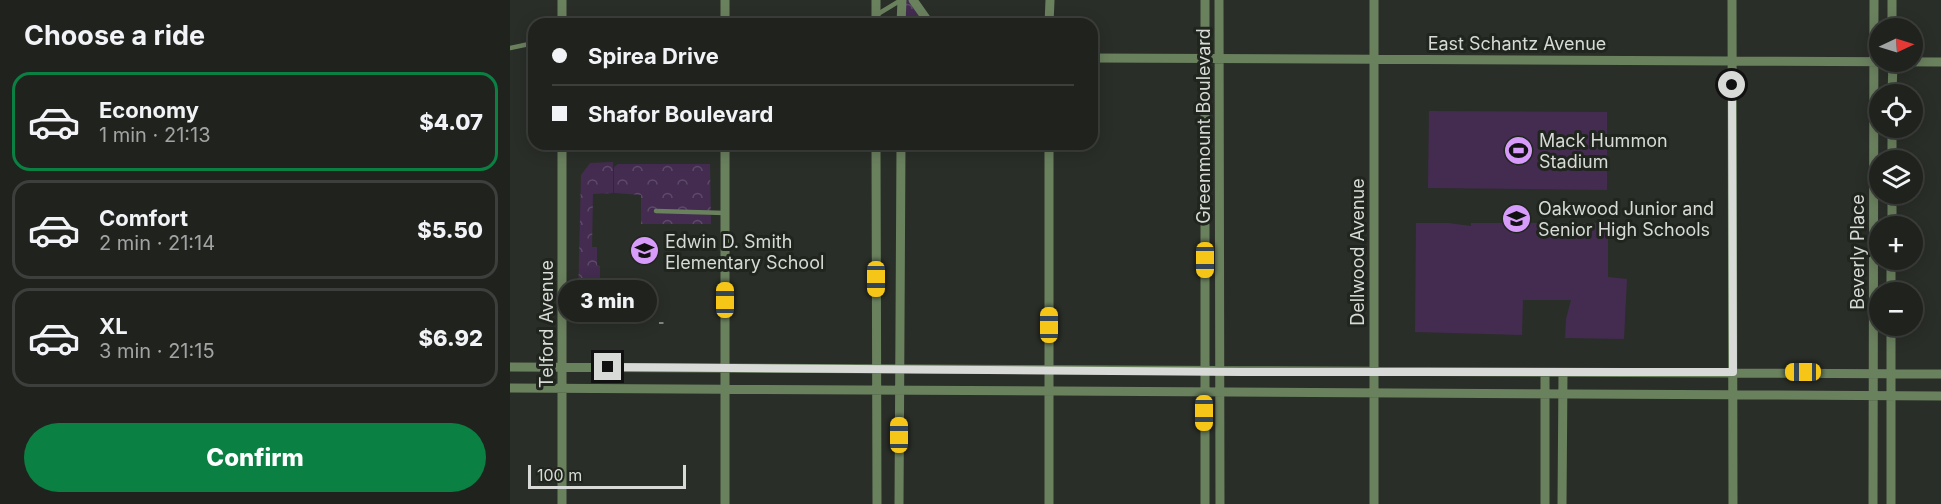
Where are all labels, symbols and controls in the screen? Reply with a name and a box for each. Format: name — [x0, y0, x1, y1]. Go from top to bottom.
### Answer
north arrow — [1869, 18, 1923, 72]
map controls — [1869, 18, 1923, 336]
text: Choose a ride — [24, 19, 205, 52]
street label: Greenmount Boulevard — [1193, 28, 1214, 224]
street label: East Schantz Avenue — [1428, 33, 1606, 54]
text: Spirea Drive — [588, 43, 719, 69]
route start — [1718, 71, 1745, 98]
button: locate — [1869, 84, 1923, 138]
icon: car — [27, 95, 81, 149]
text: Economy — [99, 97, 199, 123]
text: Shafor Boulevard — [588, 101, 773, 127]
text: $4.07 — [419, 109, 483, 135]
text: 1 min · 21:13 — [99, 123, 211, 147]
place label: Mack Hummon Stadium — [1539, 130, 1668, 172]
sports icon: Mack Hummon Stadium — [1502, 134, 1534, 166]
button: layers — [1869, 150, 1923, 204]
street label: Dellwood Avenue — [1347, 178, 1368, 326]
street label: Beverly Place — [1847, 194, 1868, 310]
place label: Oakwood Junior and Senior High Schools — [1538, 198, 1714, 240]
school or university icon: Oakwood Junior and Senior High Schools — [1501, 202, 1533, 234]
icon: car — [27, 203, 81, 257]
text: Comfort — [99, 205, 188, 231]
button: + — [1869, 216, 1923, 270]
text: $5.50 — [417, 217, 483, 243]
text: 2 min · 21:14 — [99, 231, 215, 255]
place label: Edwin D. Smith Elementary School — [665, 231, 824, 273]
school or university icon: Edwin D. Smith Elementary School — [628, 235, 660, 267]
car — [1196, 242, 1214, 278]
street label: Telford Avenue — [536, 260, 557, 388]
car — [867, 261, 885, 297]
callout: 3 min — [558, 280, 658, 322]
car — [716, 282, 734, 318]
button: − — [1869, 282, 1923, 336]
text: 3 min — [580, 289, 635, 313]
car — [1040, 307, 1058, 343]
icon: car — [27, 311, 81, 365]
text: XL — [99, 313, 128, 339]
text: $6.92 — [419, 325, 483, 351]
text: 3 min · 21:15 — [99, 339, 215, 363]
route end — [594, 353, 621, 380]
car — [1785, 363, 1821, 381]
car — [1195, 395, 1213, 431]
car — [890, 417, 908, 453]
button: Confirm — [24, 423, 486, 492]
scale bar — [528, 462, 686, 490]
text: 100 m — [537, 465, 582, 485]

